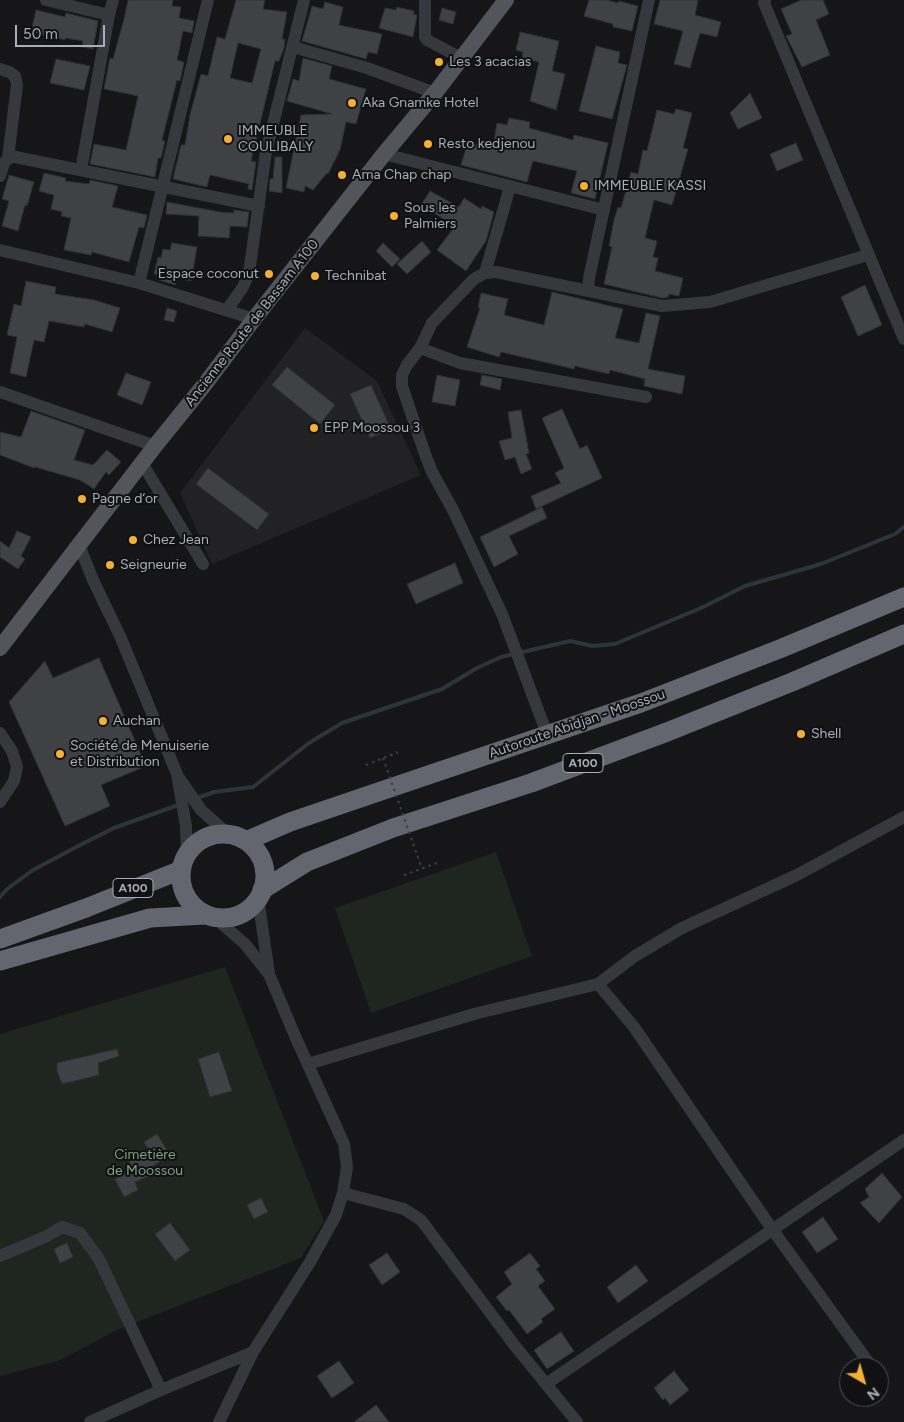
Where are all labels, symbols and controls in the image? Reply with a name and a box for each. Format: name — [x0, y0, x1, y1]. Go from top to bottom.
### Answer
scale bar — [18, 15, 108, 47]
text: 50 m — [23, 25, 58, 43]
place label: Les 3 acacias — [449, 54, 531, 70]
marker: Les 3 acacias — [433, 56, 445, 68]
place label: Aka Gnamke Hotel — [362, 95, 479, 111]
marker: Aka Gnamke Hotel — [346, 97, 358, 109]
place label: IMMEUBLE COULIBALY — [238, 123, 314, 156]
marker: IMMEUBLE COULIBALY — [222, 133, 234, 145]
place label: Resto kedjenou — [438, 136, 535, 152]
marker: Resto kedjenou — [422, 138, 434, 150]
place label: Ama Chap chap — [352, 167, 452, 183]
marker: Ama Chap chap — [336, 169, 348, 181]
place label: IMMEUBLE KASSI — [594, 178, 706, 194]
marker: IMMEUBLE KASSI — [578, 180, 590, 192]
place label: Sous les Palmiers — [404, 200, 456, 232]
marker: Sous les Palmiers — [388, 210, 400, 222]
street label: Ancienne Route de Bassam A100 — [182, 236, 322, 410]
place label: Espace coconut — [158, 266, 259, 282]
marker: Espace coconut — [263, 268, 275, 280]
place label: Technibat — [325, 268, 387, 284]
marker: Technibat — [309, 270, 321, 282]
place label: EPP Moossou 3 — [324, 420, 420, 436]
marker: EPP Moossou 3 — [308, 422, 320, 434]
place label: Pagne d‘or — [92, 491, 158, 507]
marker: Pagne d‘or — [76, 493, 88, 505]
place label: Chez Jean — [143, 532, 209, 548]
marker: Chez Jean — [127, 534, 139, 546]
place label: Seigneurie — [120, 557, 187, 573]
marker: Seigneurie — [104, 559, 116, 571]
street label: Autoroute Abidjan - Moossou — [487, 686, 667, 762]
place label: Auchan — [113, 713, 161, 729]
marker: Auchan — [97, 715, 109, 727]
place label: Shell — [811, 726, 841, 742]
marker: Shell — [795, 728, 807, 740]
place label: Société de Menuiserie et Distribution — [70, 738, 209, 770]
marker: Société de Menuiserie et Distribution — [54, 748, 66, 760]
road number: A100 — [563, 754, 603, 772]
road number: A100 — [113, 878, 153, 898]
park label: Cimetière de Moossou — [107, 1147, 183, 1180]
north arrow — [839, 1357, 889, 1407]
text: N — [863, 1383, 882, 1403]

